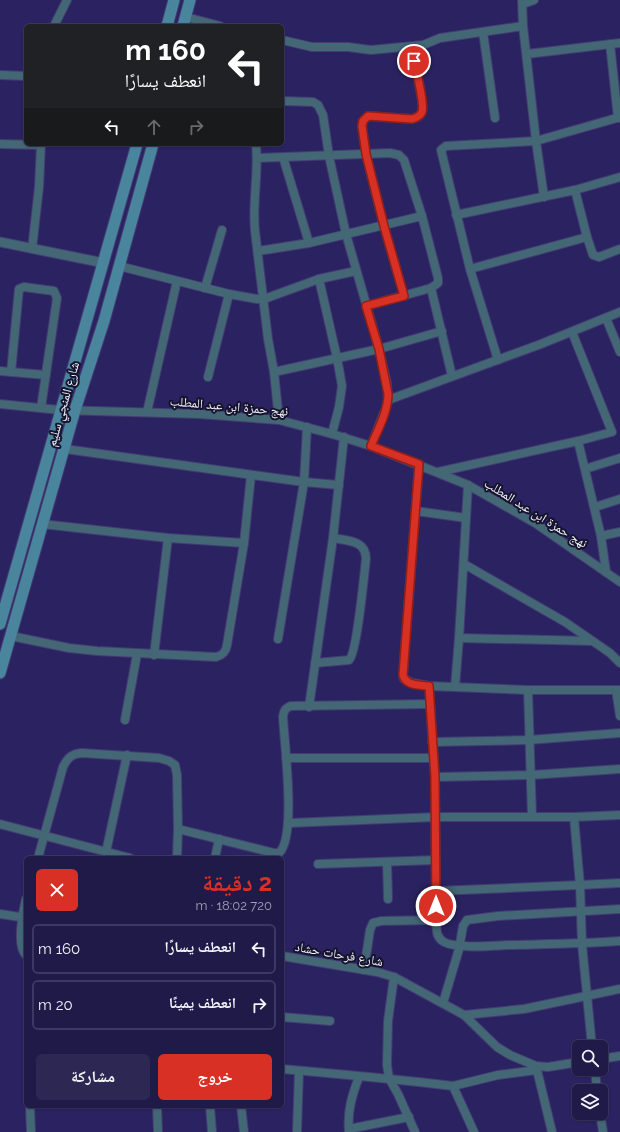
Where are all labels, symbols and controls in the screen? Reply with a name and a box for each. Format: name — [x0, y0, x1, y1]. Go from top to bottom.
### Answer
text: 160 m — [125, 34, 206, 67]
icon: left — [220, 40, 272, 92]
pin — [397, 44, 431, 78]
icon: arrive — [403, 50, 425, 72]
text: انعطف يسارًا — [125, 70, 206, 91]
icon: left — [101, 116, 123, 138]
icon: ahead — [143, 116, 165, 138]
icon: right — [185, 116, 207, 138]
street label: شارع المنجي سليم — [44, 360, 85, 449]
street label: نهج حمزة ابن عبد المطلب — [169, 393, 289, 421]
street label: نهج حمزة ابن عبد المطلب — [481, 475, 590, 552]
text: 2 دقيقة — [202, 868, 272, 897]
button: close — [36, 869, 78, 911]
position arrow — [415, 885, 457, 927]
text: 720 m · 18:02 — [196, 898, 272, 913]
text: انعطف يسارًا — [164, 938, 236, 956]
icon: left — [248, 938, 270, 960]
street label: شارع فرحات حشاد — [293, 939, 384, 971]
text: 160 m — [38, 940, 80, 958]
text: انعطف يمينًا — [169, 994, 236, 1012]
icon: right — [248, 994, 270, 1016]
text: 20 m — [38, 996, 73, 1014]
map controls — [572, 1040, 608, 1120]
button: search — [572, 1040, 608, 1076]
button: مشاركة — [36, 1054, 150, 1100]
button: خروج — [158, 1054, 272, 1100]
button: layers — [572, 1084, 608, 1120]

